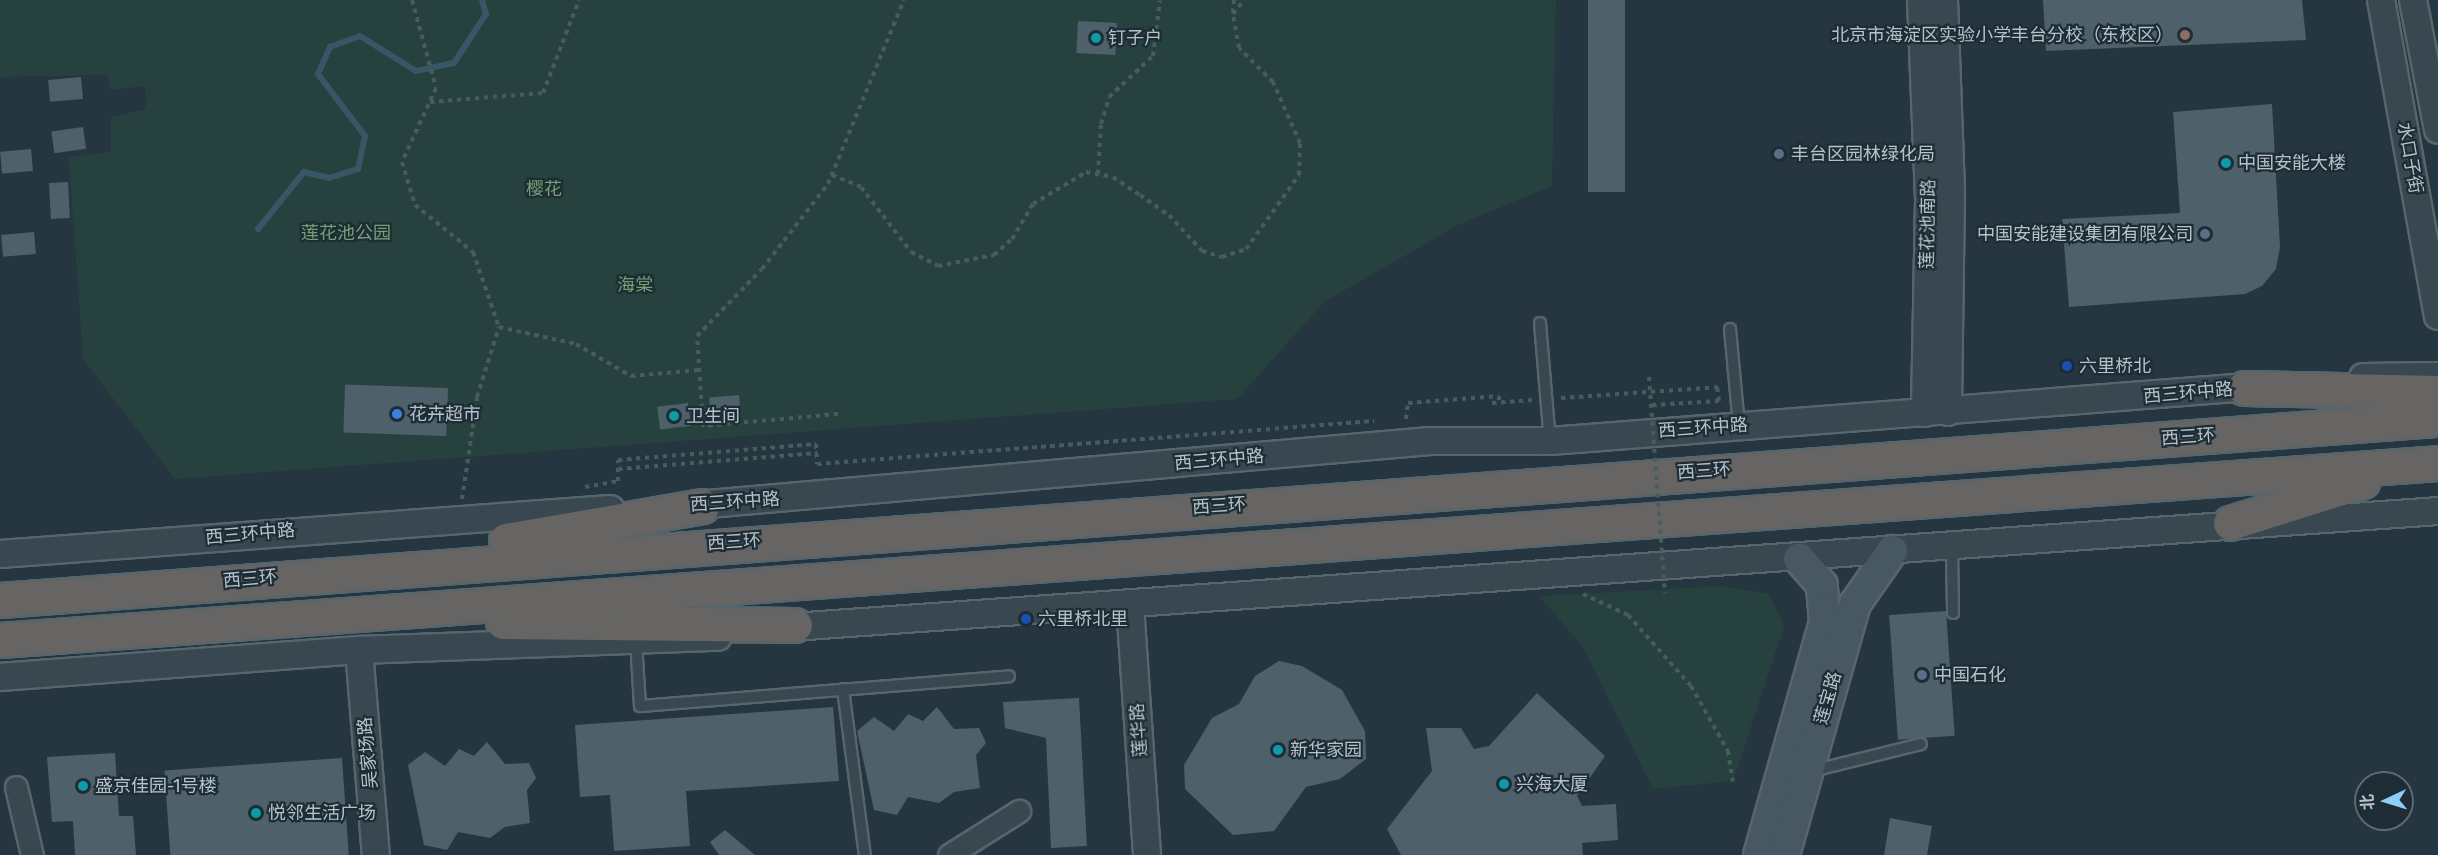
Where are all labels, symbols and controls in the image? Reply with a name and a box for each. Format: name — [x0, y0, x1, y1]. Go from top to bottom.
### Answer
place label: 北京市海淀区实验小学丰台分校（东校区） — [1831, 24, 2173, 46]
place label: 钉子户 — [1108, 27, 1162, 49]
marker: 北京市海淀区实验小学丰台分校（东校区） — [2178, 28, 2192, 42]
marker: 钉子户 — [1089, 31, 1103, 45]
street label: 水口子街 — [2393, 121, 2427, 195]
place label: 丰台区园林绿化局 — [1791, 143, 1935, 165]
marker: 丰台区园林绿化局 — [1772, 147, 1786, 161]
place label: 中国安能大楼 — [2238, 152, 2346, 174]
marker: 中国安能大楼 — [2219, 156, 2233, 170]
park label: 樱花 — [526, 178, 562, 200]
street label: 莲花池南路 — [1916, 179, 1940, 269]
park label: 莲花池公园 — [301, 222, 391, 244]
place label: 中国安能建设集团有限公司 — [1977, 223, 2193, 245]
marker: 中国安能建设集团有限公司 — [2198, 227, 2212, 241]
park label: 海棠 — [617, 274, 653, 296]
place label: 六里桥北 — [2079, 355, 2151, 377]
marker: 六里桥北 — [2060, 359, 2074, 373]
street label: 西三环中路 — [2142, 378, 2234, 408]
place label: 花卉超市 — [409, 403, 481, 425]
place label: 卫生间 — [686, 405, 740, 427]
marker: 花卉超市 — [390, 407, 404, 421]
marker: 卫生间 — [667, 409, 681, 423]
street label: 西三环中路 — [1657, 414, 1749, 442]
street label: 西三环 — [2160, 424, 2216, 450]
street label: 西三环中路 — [1173, 445, 1265, 475]
street label: 西三环 — [1676, 458, 1732, 484]
street label: 西三环中路 — [689, 488, 781, 516]
street label: 西三环 — [1191, 493, 1247, 519]
street label: 西三环中路 — [204, 519, 296, 549]
street label: 西三环 — [706, 529, 762, 555]
street label: 西三环 — [222, 566, 278, 592]
place label: 六里桥北里 — [1038, 608, 1128, 630]
marker: 六里桥北里 — [1019, 612, 1033, 626]
place label: 中国石化 — [1934, 664, 2006, 686]
marker: 中国石化 — [1915, 668, 1929, 682]
street label: 莲宝路 — [1810, 669, 1846, 727]
street label: 莲华路 — [1126, 702, 1152, 758]
street label: 吴家场路 — [354, 716, 382, 790]
place label: 新华家园 — [1290, 739, 1362, 761]
marker: 新华家园 — [1271, 743, 1285, 757]
north arrow — [2354, 771, 2414, 831]
place label: 兴海大厦 — [1516, 773, 1588, 795]
place label: 盛京佳园-1号楼 — [95, 775, 217, 797]
marker: 兴海大厦 — [1497, 777, 1511, 791]
marker: 盛京佳园-1号楼 — [76, 779, 90, 793]
text: 北 — [2358, 794, 2378, 811]
place label: 悦邻生活广场 — [268, 802, 376, 824]
marker: 悦邻生活广场 — [249, 806, 263, 820]

